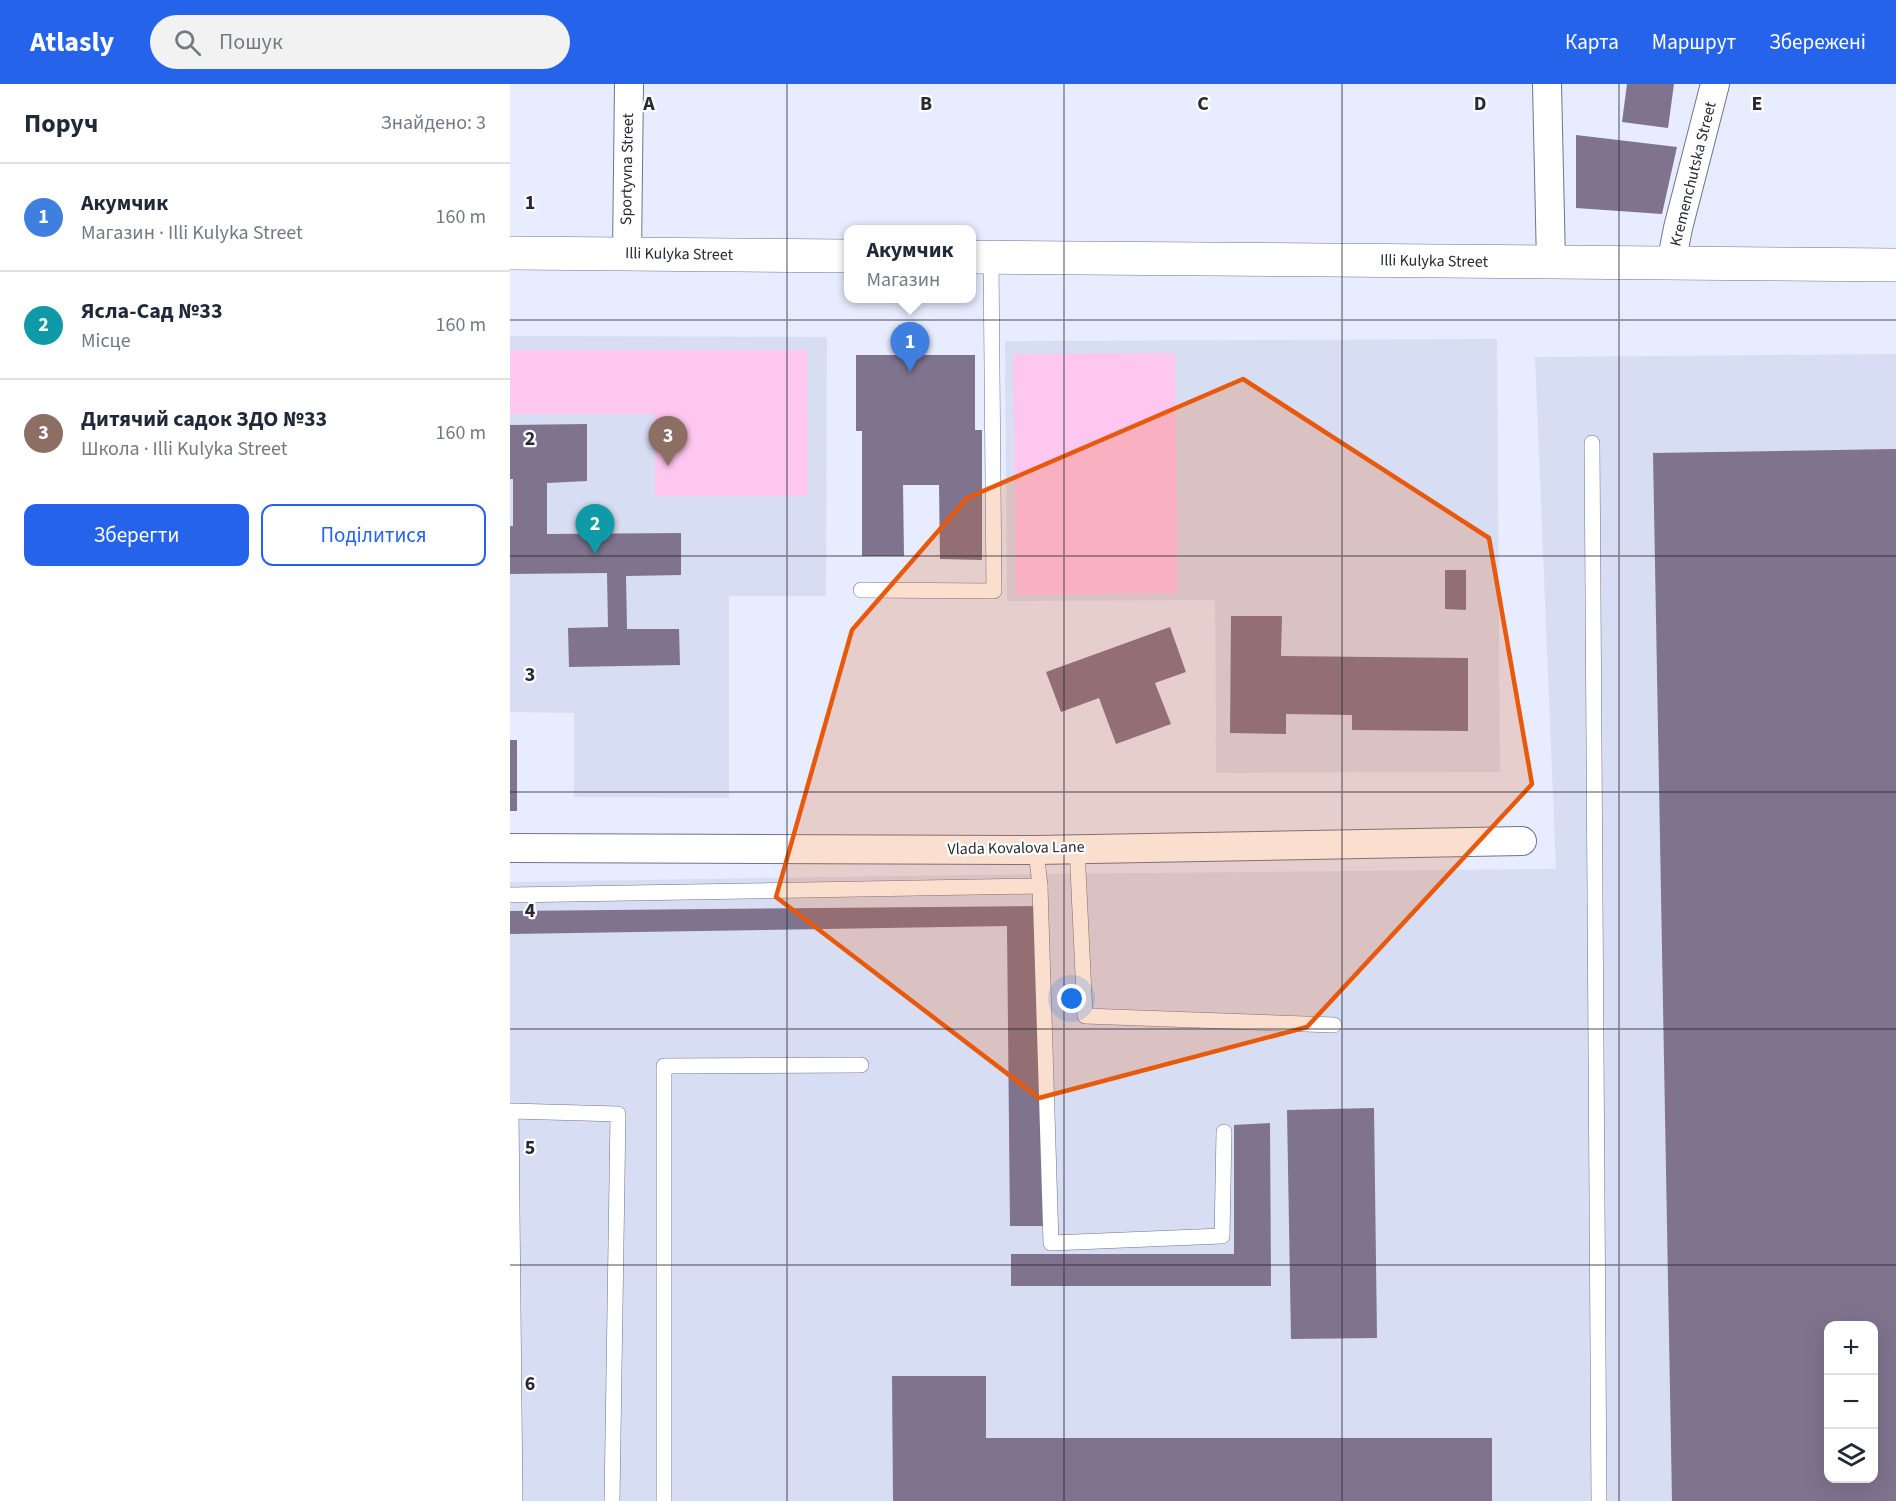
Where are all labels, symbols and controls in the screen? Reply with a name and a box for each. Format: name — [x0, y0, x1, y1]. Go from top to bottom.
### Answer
search box — [150, 15, 570, 69]
text: Atlasly — [30, 22, 114, 62]
icon: search — [171, 26, 204, 59]
text: Пошук — [219, 26, 283, 58]
text: Карта — [1565, 27, 1619, 57]
text: Маршрут — [1652, 27, 1736, 57]
text: Збережені — [1769, 27, 1866, 57]
text: A — [642, 90, 655, 118]
text: B — [920, 90, 932, 118]
text: C — [1197, 90, 1209, 118]
text: D — [1474, 90, 1486, 118]
text: E — [1752, 90, 1762, 118]
street label: Kremenchutska Street — [1664, 99, 1722, 249]
text: Поруч — [24, 105, 98, 142]
text: Знайдено: 3 — [381, 109, 486, 137]
street label: Sportyvna Street — [615, 112, 639, 225]
text: Акумчик — [81, 187, 168, 219]
text: 1 — [525, 189, 535, 217]
text: 1 — [38, 203, 49, 231]
text: 160 m — [436, 203, 486, 231]
text: Магазин · Illi Kulyka Street — [81, 219, 303, 247]
popup — [844, 225, 976, 303]
text: Акумчик — [866, 234, 954, 266]
street label: Illi Kulyka Street — [625, 242, 734, 266]
street label: Illi Kulyka Street — [1380, 249, 1489, 273]
text: Магазин — [866, 266, 940, 294]
text: Ясла-Сад №33 — [81, 295, 223, 327]
text: 2 — [38, 311, 49, 339]
text: 160 m — [436, 311, 486, 339]
pin: 1 — [890, 322, 930, 372]
text: Місце — [81, 327, 131, 355]
text: Дитячий садок ЗДО №33 — [81, 403, 327, 435]
pin: 3 — [648, 416, 688, 466]
text: 3 — [38, 419, 49, 447]
text: 160 m — [436, 419, 486, 447]
text: 2 — [525, 425, 535, 453]
text: Школа · Illi Kulyka Street — [81, 435, 288, 463]
button: Зберегти — [24, 504, 249, 566]
button: Поділитися — [261, 504, 486, 566]
pin: 2 — [576, 504, 614, 554]
text: 3 — [525, 661, 535, 689]
street label: Vlada Kovalova Lane — [947, 836, 1085, 860]
text: 4 — [525, 897, 536, 925]
your location — [1057, 984, 1086, 1013]
text: 5 — [525, 1134, 535, 1162]
map controls — [1824, 1321, 1878, 1483]
button: + — [1824, 1321, 1878, 1375]
text: 6 — [525, 1370, 535, 1398]
button: − — [1824, 1375, 1878, 1429]
button: layers — [1824, 1429, 1878, 1483]

